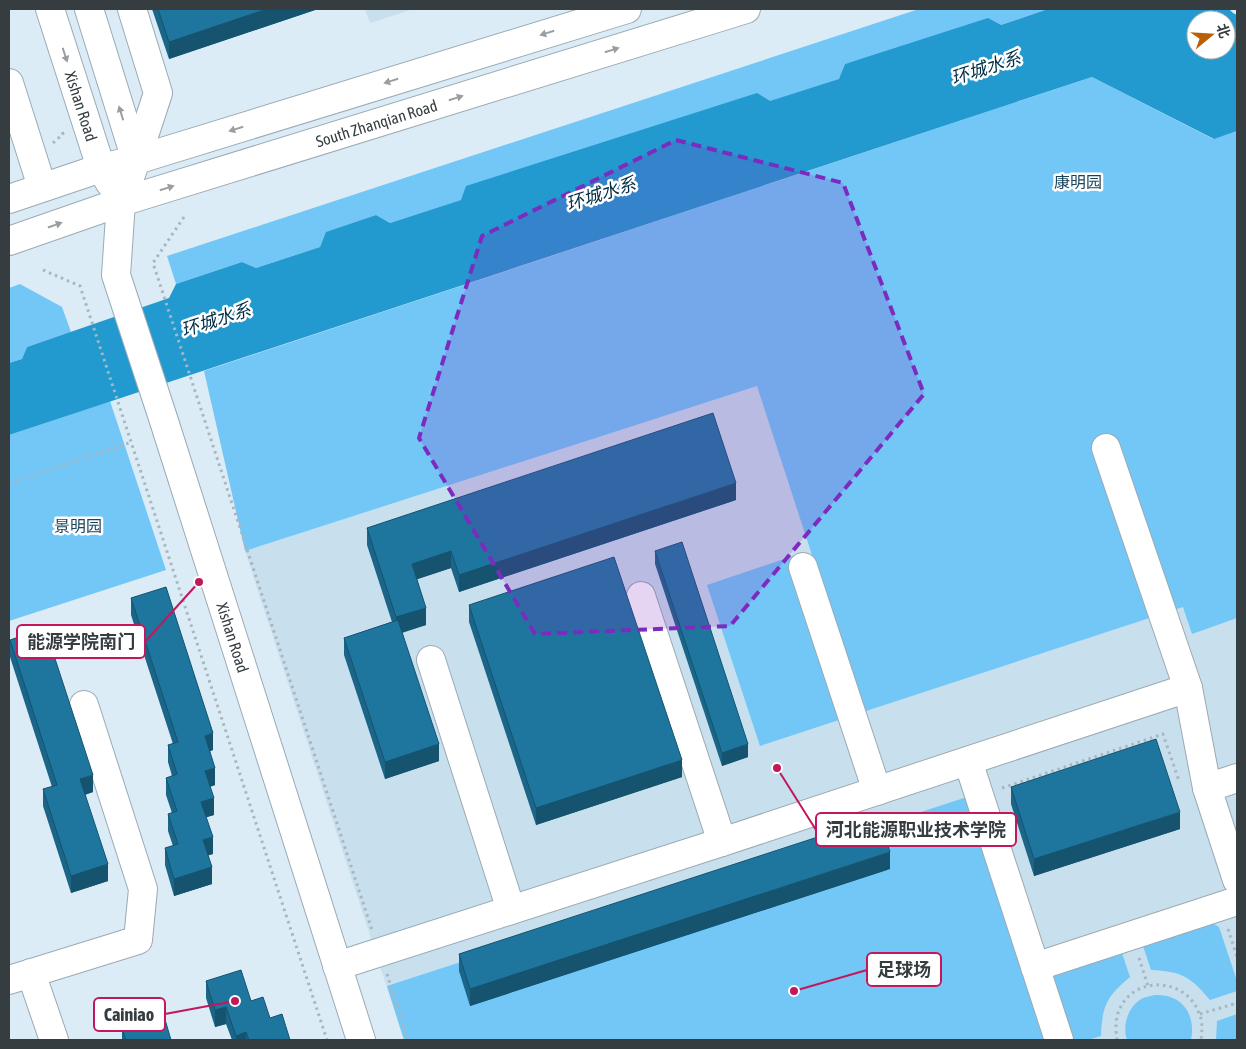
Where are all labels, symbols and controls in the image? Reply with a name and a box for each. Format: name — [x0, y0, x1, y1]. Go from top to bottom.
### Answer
north arrow — [1186, 10, 1236, 60]
text: 北 — [1214, 22, 1233, 40]
one-way arrow — [539, 30, 554, 38]
one-way arrow — [604, 46, 619, 54]
water label: 环城水系 — [948, 46, 1024, 89]
one-way arrow — [61, 48, 69, 63]
street label: Xishan Road — [62, 69, 101, 143]
one-way arrow — [384, 78, 399, 86]
one-way arrow — [449, 94, 464, 102]
street label: South Zhanqian Road — [314, 96, 439, 150]
one-way arrow — [117, 106, 125, 121]
one-way arrow — [229, 125, 244, 133]
water label: 环城水系 — [563, 172, 639, 215]
park label: 康明园 — [1054, 173, 1102, 191]
one-way arrow — [160, 183, 175, 191]
one-way arrow — [48, 221, 63, 229]
water label: 环城水系 — [178, 298, 254, 341]
park label: 景明园 — [54, 517, 102, 535]
street label: Xishan Road — [213, 600, 252, 675]
callout: 能源学院南门 — [17, 625, 145, 658]
text: 能源学院南门 — [27, 631, 135, 652]
callout: 河北能源职业技术学院 — [816, 813, 1016, 846]
text: 河北能源职业技术学院 — [826, 819, 1006, 840]
callout: 足球场 — [867, 953, 941, 986]
text: 足球场 — [877, 959, 931, 980]
callout: Cainiao — [94, 998, 165, 1031]
text: Cainiao — [104, 1004, 154, 1025]

